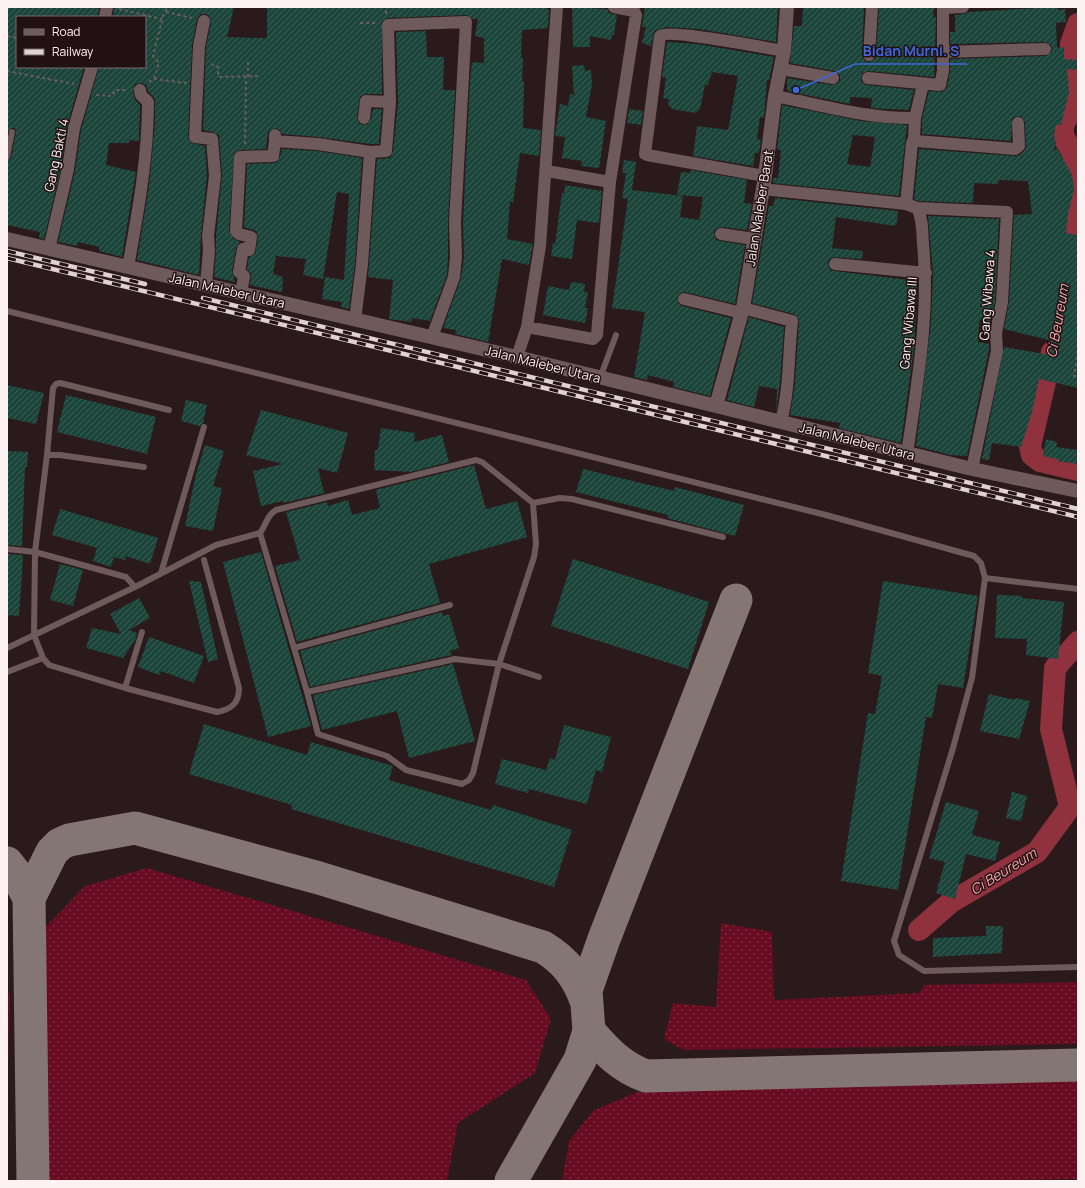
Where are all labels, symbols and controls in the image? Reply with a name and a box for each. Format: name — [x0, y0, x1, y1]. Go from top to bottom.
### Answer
legend — [16, 16, 146, 68]
text: Road — [52, 23, 80, 40]
callout: Bidan Murni. S — [855, 38, 967, 64]
text: Bidan Murni. S — [863, 41, 959, 60]
text: Railway — [52, 43, 94, 60]
street label: Gang Bakti 4 — [39, 116, 73, 193]
street label: Jalan Maleber Barat — [741, 149, 777, 267]
street label: Gang Wibawa 4 — [975, 249, 999, 341]
street label: Jalan Maleber Utara — [167, 268, 287, 312]
street label: Gang Wibawa III — [895, 276, 921, 370]
water label: Ci Beureum — [1041, 282, 1073, 359]
street label: Jalan Maleber Utara — [483, 341, 603, 387]
street label: Jalan Maleber Utara — [797, 418, 917, 464]
water label: Ci Beureum — [966, 843, 1041, 899]

